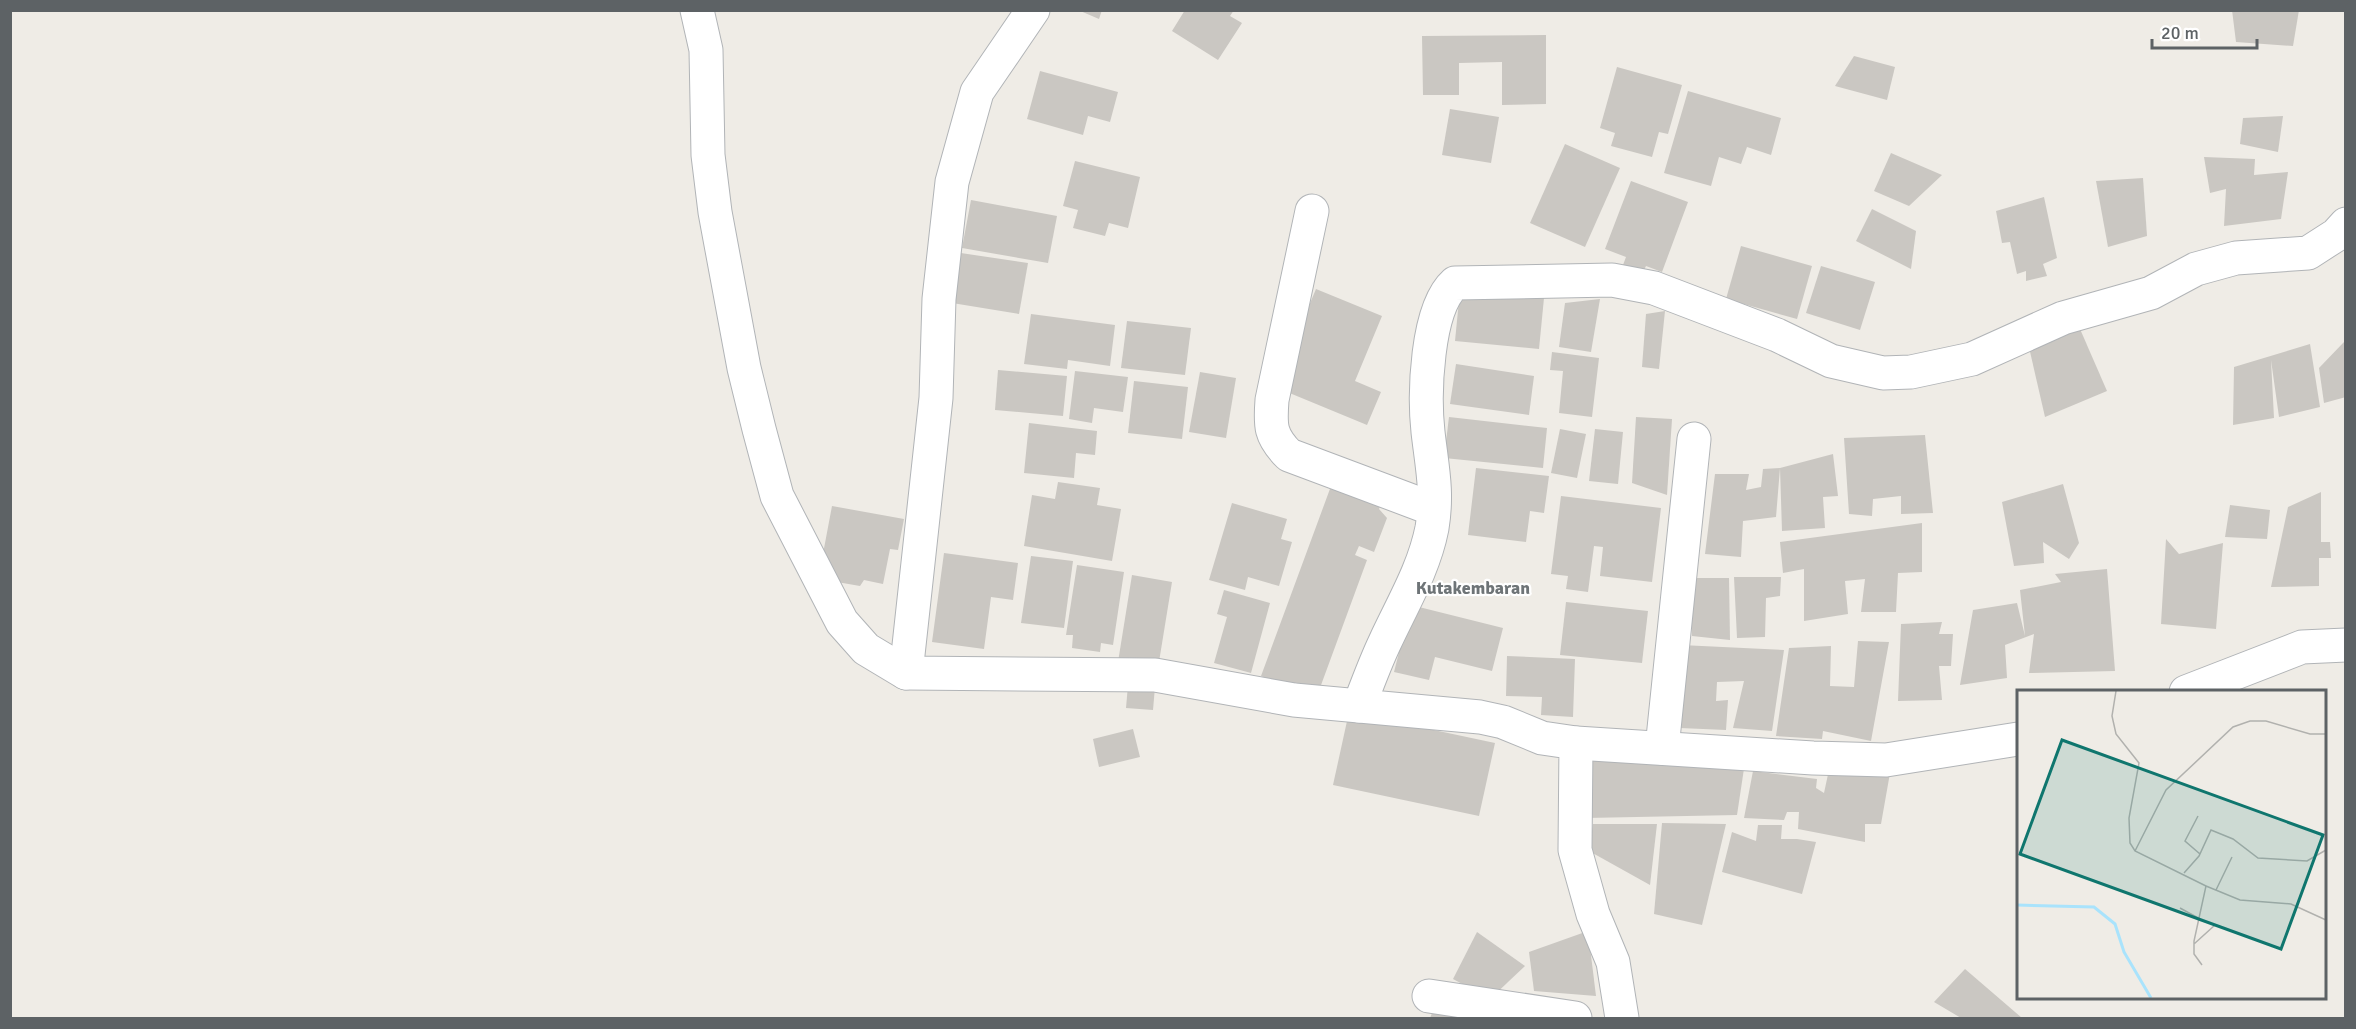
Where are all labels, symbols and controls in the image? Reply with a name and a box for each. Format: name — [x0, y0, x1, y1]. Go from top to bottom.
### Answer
scale bar — [2152, 12, 2257, 50]
text: 20 m — [2161, 22, 2199, 44]
district label: Kutakembaran — [1416, 577, 1530, 599]
inset map — [2017, 690, 2326, 999]

